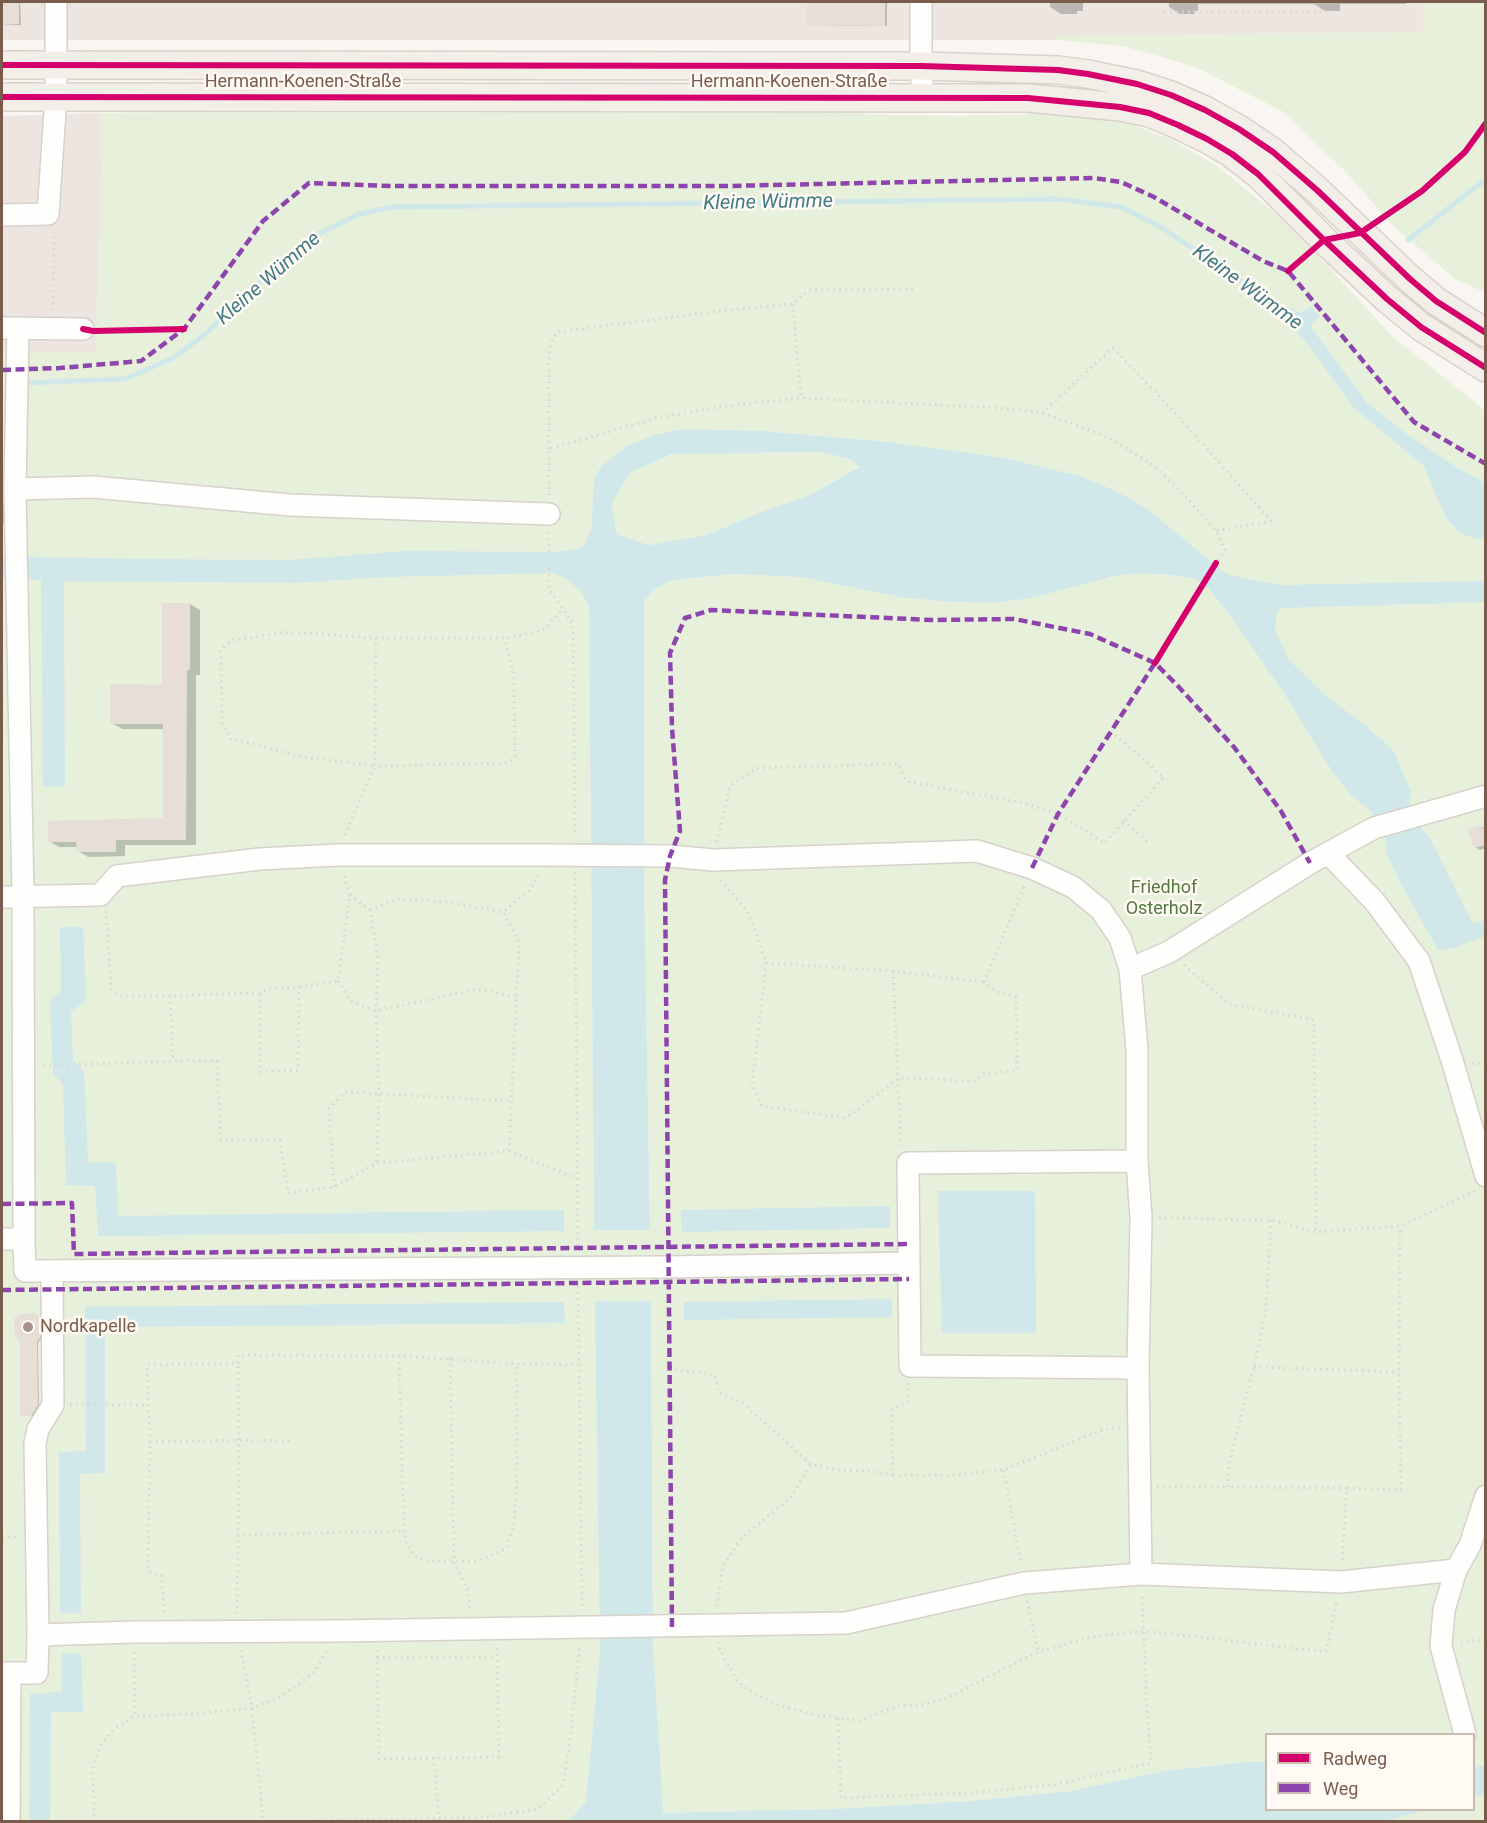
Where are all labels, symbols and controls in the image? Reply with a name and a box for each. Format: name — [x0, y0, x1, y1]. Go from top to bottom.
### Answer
street label: Hermann-Koenen-Straße — [205, 71, 401, 93]
street label: Hermann-Koenen-Straße — [691, 71, 887, 93]
water label: Kleine Wümme — [703, 190, 833, 216]
water label: Kleine Wümme — [212, 227, 326, 331]
water label: Kleine Wümme — [1187, 240, 1307, 336]
park label: Friedhof Osterholz — [1126, 877, 1202, 920]
place label: Nordkapelle — [40, 1316, 136, 1338]
marker: Nordkapelle — [21, 1320, 35, 1334]
legend — [1265, 1733, 1475, 1811]
text: Radweg — [1323, 1748, 1387, 1769]
text: Weg — [1323, 1778, 1358, 1799]

